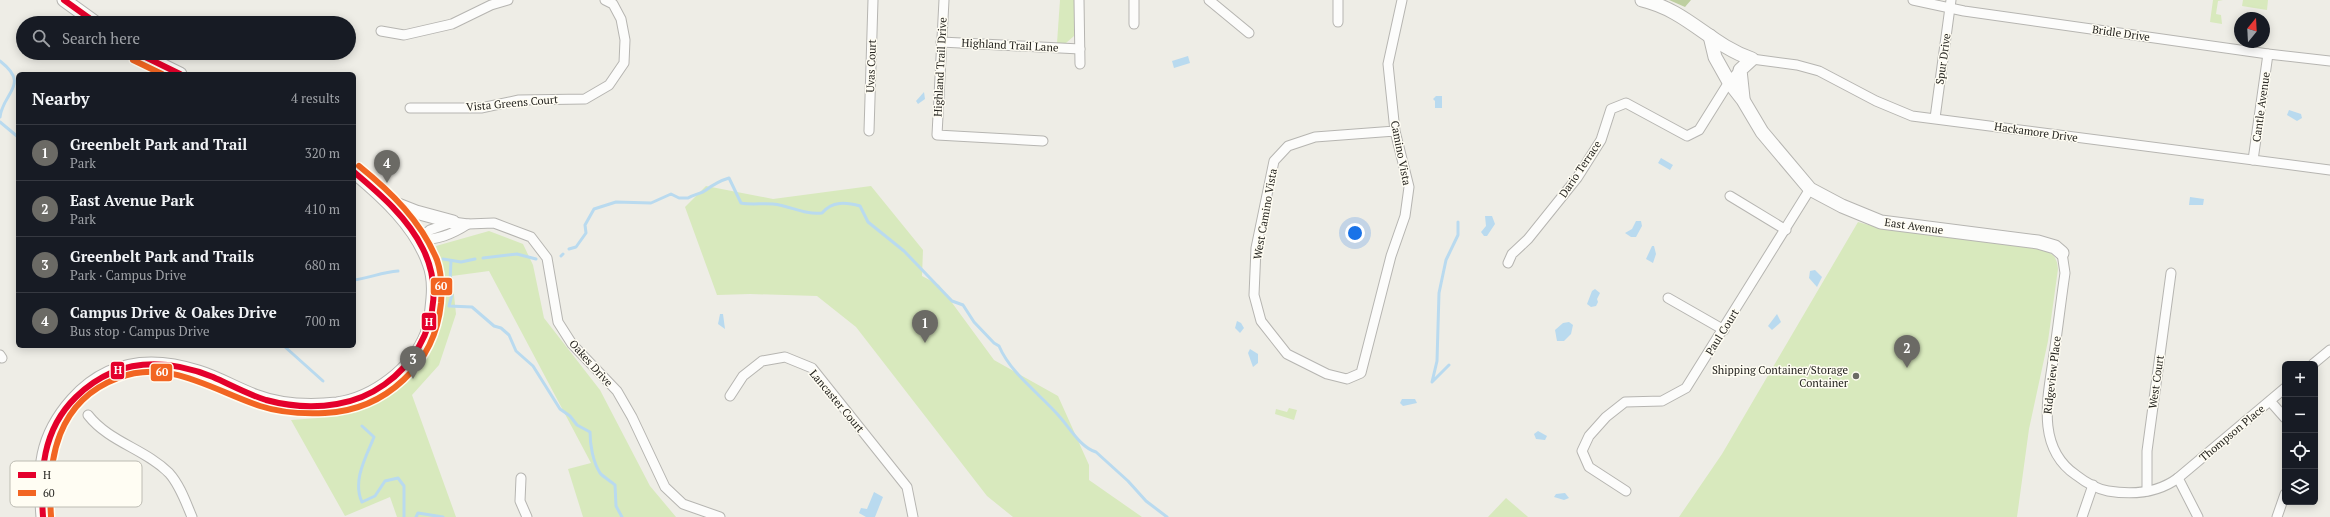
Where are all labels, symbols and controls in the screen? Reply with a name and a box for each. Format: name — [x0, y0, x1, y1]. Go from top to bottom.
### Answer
north arrow — [2234, 12, 2270, 48]
search box — [16, 16, 356, 60]
street label: Highland Trail Drive — [930, 16, 950, 117]
street label: Bridle Drive — [2091, 22, 2151, 44]
icon: search — [30, 27, 52, 49]
text: Search here — [62, 28, 140, 48]
street label: Spur Drive — [1932, 32, 1954, 86]
street label: Highland Trail Lane — [961, 35, 1059, 55]
street label: Uvas Court — [863, 39, 879, 93]
street label: Cantle Avenue — [2249, 71, 2273, 143]
text: Nearby — [32, 87, 90, 110]
text: 4 results — [291, 89, 340, 107]
street label: Vista Greens Court — [465, 92, 559, 114]
street label: Camino Vista — [1388, 119, 1414, 187]
street label: Hackamore Drive — [1993, 119, 2079, 145]
text: Greenbelt Park and Trail — [70, 134, 247, 154]
street label: Dario Terrace — [1556, 137, 1604, 200]
text: 1 — [41, 144, 49, 162]
text: 320 m — [305, 144, 340, 162]
pin: 4 — [374, 150, 400, 183]
text: Park — [70, 154, 96, 172]
street label: West Camino Vista — [1250, 167, 1280, 261]
text: East Avenue Park — [70, 190, 194, 210]
text: 2 — [41, 200, 49, 218]
text: 410 m — [305, 200, 340, 218]
text: Park — [70, 210, 96, 228]
street label: East Avenue — [1884, 215, 1945, 237]
your location — [1345, 223, 1365, 243]
text: Greenbelt Park and Trails — [70, 246, 254, 266]
text: 3 — [41, 256, 49, 274]
text: 680 m — [305, 256, 340, 274]
text: Park · Campus Drive — [70, 266, 186, 284]
line badge: 60 — [430, 277, 453, 296]
text: 60 — [435, 279, 447, 293]
text: Campus Drive & Oakes Drive — [70, 302, 277, 322]
street label: Paul Court — [1702, 306, 1742, 358]
pin: 1 — [912, 310, 938, 343]
text: 4 — [41, 312, 49, 330]
text: 700 m — [305, 312, 340, 330]
line badge: H — [421, 312, 437, 331]
text: H — [425, 315, 434, 329]
text: Bus stop · Campus Drive — [70, 322, 209, 340]
pin: 2 — [1894, 335, 1920, 368]
street label: Ridgeview Place — [2040, 335, 2064, 415]
street label: Oakes Drive — [566, 337, 616, 390]
pin: 3 — [400, 346, 426, 379]
street label: West Court — [2145, 354, 2167, 410]
line badge: H — [110, 361, 125, 380]
map controls — [2282, 361, 2318, 505]
button: + — [2282, 361, 2318, 397]
text: H — [114, 363, 123, 377]
line badge: 60 — [150, 363, 173, 382]
place label: Shipping Container/Storage Container — [1712, 363, 1849, 390]
text: 60 — [156, 365, 168, 379]
street label: Lancaster Court — [807, 367, 867, 435]
marker: Shipping Container/Storage Container — [1851, 371, 1861, 381]
button: − — [2282, 397, 2318, 433]
street label: Thompson Place — [2196, 401, 2268, 464]
button: locate — [2282, 433, 2318, 469]
legend — [10, 461, 142, 507]
text: H — [43, 468, 51, 482]
button: layers — [2282, 469, 2318, 505]
text: 60 — [43, 486, 55, 500]

